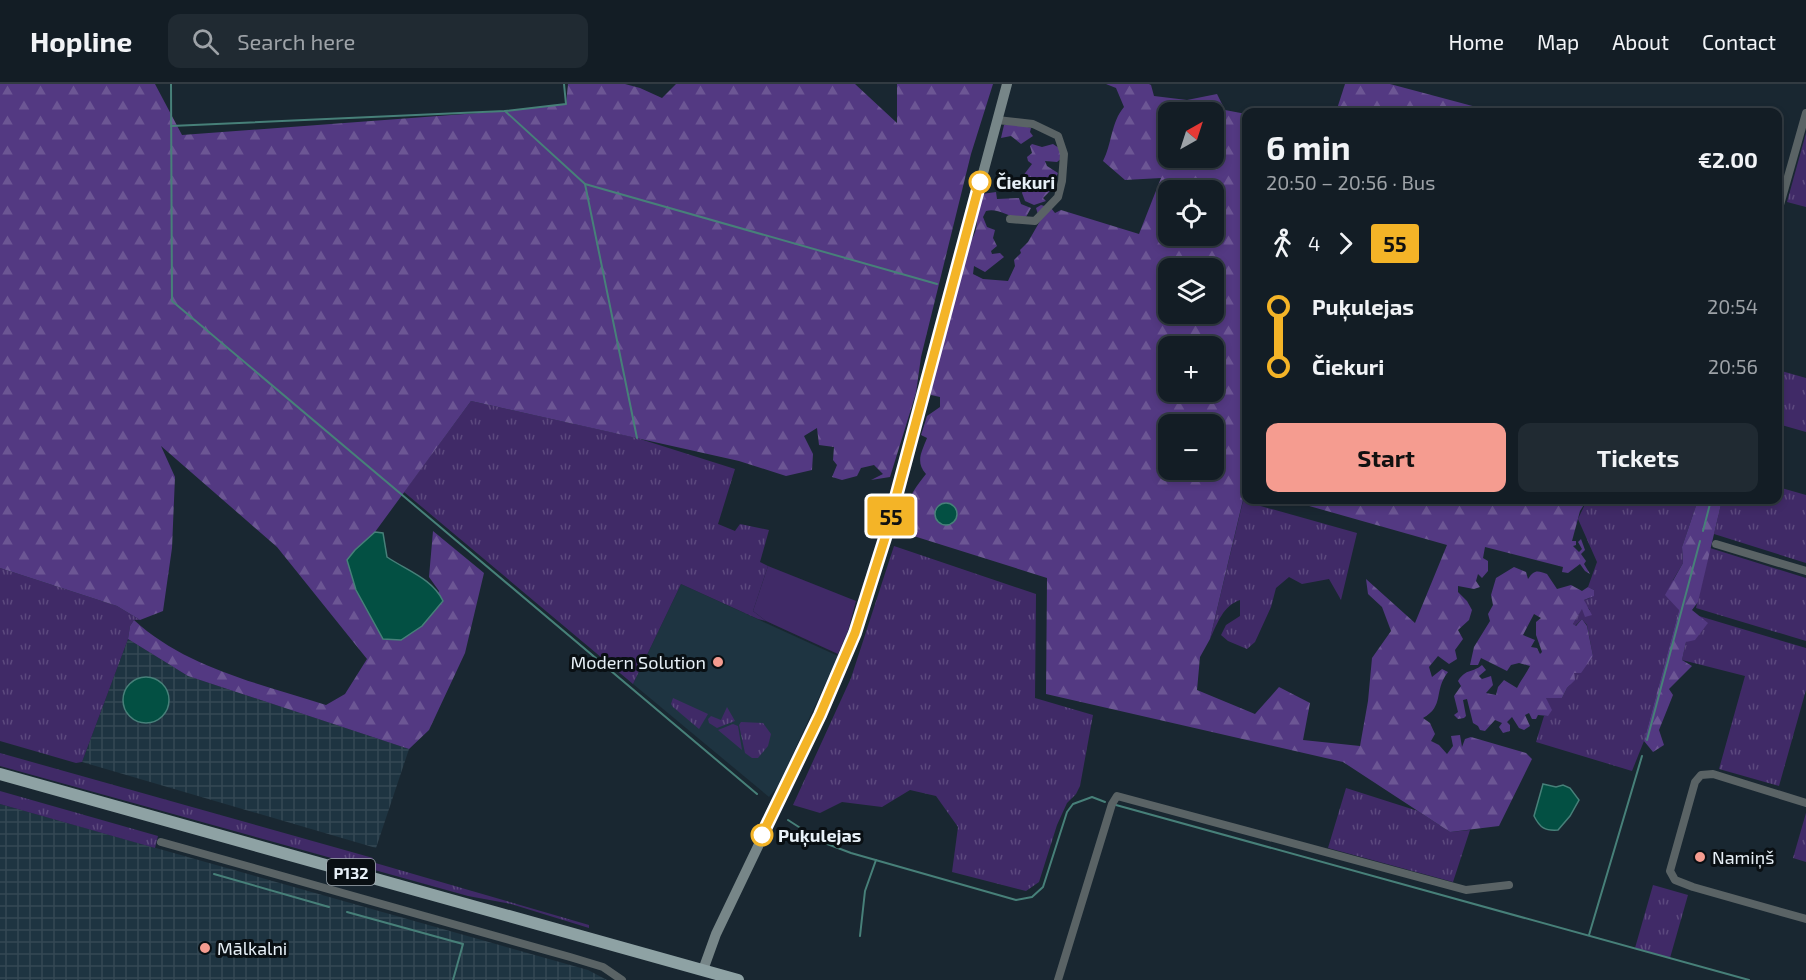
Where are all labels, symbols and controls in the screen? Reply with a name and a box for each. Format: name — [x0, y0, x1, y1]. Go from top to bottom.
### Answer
search box — [168, 14, 588, 68]
text: Hopline — [30, 24, 132, 58]
icon: search — [189, 25, 222, 58]
text: Search here — [237, 28, 355, 54]
text: Home — [1448, 29, 1504, 54]
text: Map — [1537, 29, 1579, 54]
text: About — [1612, 29, 1669, 54]
text: Contact — [1702, 29, 1776, 54]
north arrow — [1158, 102, 1224, 168]
map controls — [1158, 102, 1224, 480]
text: 6 min — [1266, 127, 1351, 167]
text: €2.00 — [1698, 146, 1758, 172]
text: 20:50 – 20:56 · Bus — [1266, 170, 1435, 194]
marker: Čiekuri — [969, 171, 991, 193]
place label: Čiekuri — [996, 171, 1055, 193]
button: locate — [1158, 180, 1224, 246]
icon: walk — [1266, 227, 1299, 260]
icon: forward — [1329, 227, 1362, 260]
text: 4 — [1308, 231, 1320, 255]
text: 55 — [1383, 231, 1407, 256]
button: layers — [1158, 258, 1224, 324]
text: Puķulejas — [1312, 293, 1414, 319]
text: 20:54 — [1707, 294, 1758, 318]
button: + — [1158, 336, 1224, 402]
text: Čiekuri — [1312, 353, 1384, 379]
text: 20:56 — [1708, 354, 1758, 378]
button: − — [1158, 414, 1224, 480]
button: Start — [1266, 423, 1506, 492]
button: Tickets — [1518, 423, 1758, 492]
line badge: 55 — [864, 496, 918, 536]
text: 55 — [879, 504, 903, 529]
place label: Modern Solution — [570, 651, 706, 673]
marker: Modern Solution — [711, 655, 725, 669]
marker: Puķulejas — [751, 824, 773, 846]
place label: Puķulejas — [778, 824, 861, 848]
place label: Namiņš — [1712, 846, 1774, 869]
marker: Namiņš — [1693, 850, 1707, 864]
road number: P132 — [327, 859, 375, 885]
place label: Mālkalni — [217, 937, 287, 959]
marker: Mālkalni — [198, 941, 212, 955]

